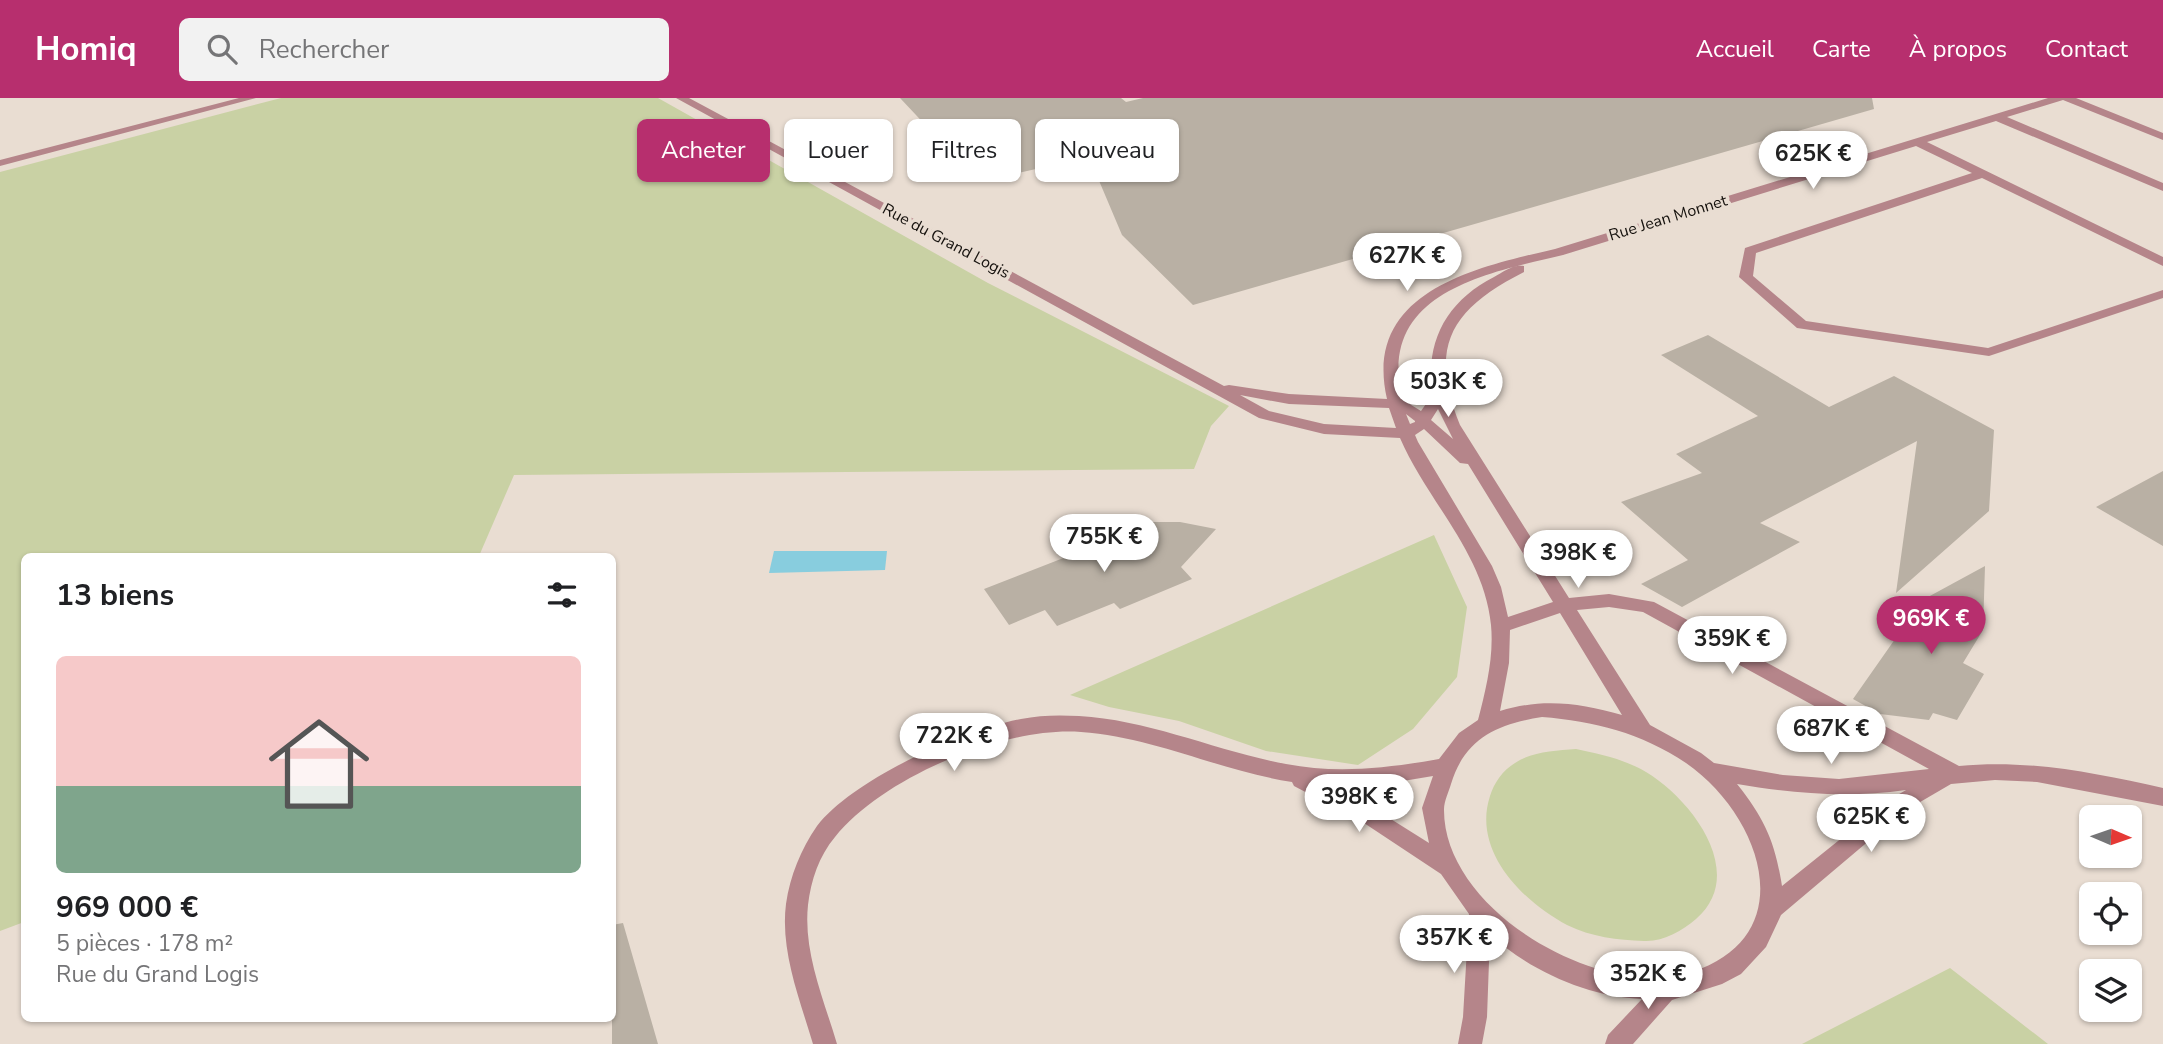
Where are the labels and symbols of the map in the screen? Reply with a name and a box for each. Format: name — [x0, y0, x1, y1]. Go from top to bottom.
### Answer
pin: 625K € — [1756, 132, 1870, 191]
street label: Rue Jean Monnet — [1606, 189, 1730, 246]
street label: Rue du Grand Logis — [878, 198, 1014, 284]
pin: 627K € — [1350, 234, 1464, 293]
pin: 503K € — [1391, 360, 1505, 419]
pin: 755K € — [1047, 514, 1161, 574]
pin: 398K € — [1521, 531, 1635, 590]
pin: 969K € — [1874, 596, 1988, 656]
pin: 359K € — [1675, 616, 1789, 676]
pin: 687K € — [1774, 706, 1888, 766]
pin: 722K € — [897, 714, 1011, 773]
pin: 398K € — [1302, 774, 1416, 834]
pin: 625K € — [1814, 794, 1928, 854]
north arrow — [2079, 805, 2142, 868]
pin: 357K € — [1397, 916, 1511, 975]
pin: 352K € — [1591, 951, 1705, 1011]

